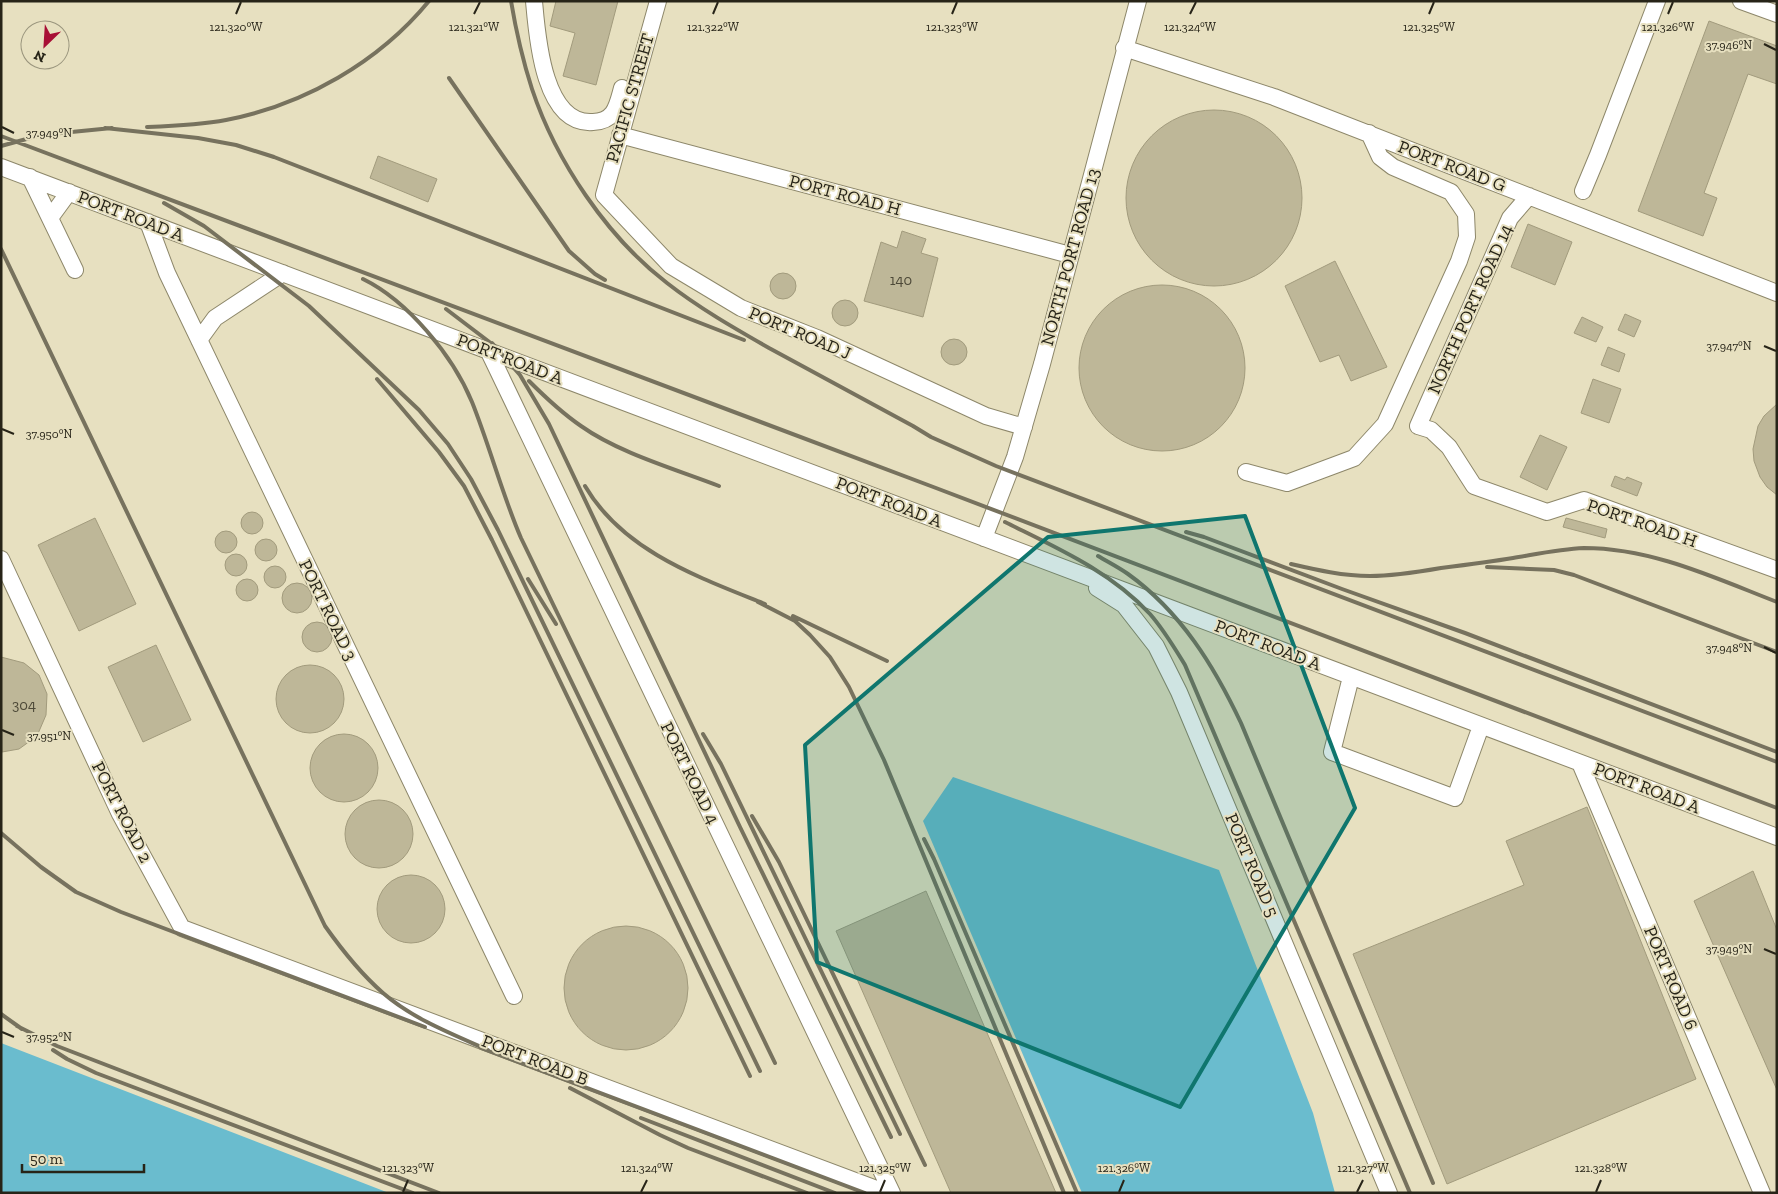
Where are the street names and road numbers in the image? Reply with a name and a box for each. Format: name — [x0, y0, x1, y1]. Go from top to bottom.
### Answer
street label: PACIFIC STREET — [601, 31, 659, 165]
street label: PORT ROAD G — [1395, 135, 1509, 197]
street label: NORTH PORT ROAD 13 — [1036, 166, 1104, 348]
street label: PORT ROAD H — [787, 170, 903, 220]
street label: PORT ROAD A — [75, 186, 188, 247]
street label: NORTH PORT ROAD 14 — [1423, 220, 1517, 397]
street label: PORT ROAD J — [746, 302, 854, 364]
street label: PORT ROAD A — [454, 329, 567, 390]
street label: PORT ROAD A — [833, 472, 946, 533]
street label: PORT ROAD H — [1584, 494, 1700, 552]
street label: PORT ROAD 3 — [294, 556, 362, 664]
street label: PORT ROAD A — [1212, 615, 1325, 676]
street label: PORT ROAD 4 — [656, 718, 724, 828]
street label: PORT ROAD 2 — [87, 758, 157, 866]
street label: PORT ROAD A — [1591, 758, 1704, 819]
street label: PORT ROAD 5 — [1220, 810, 1284, 920]
street label: PORT ROAD 6 — [1639, 923, 1703, 1033]
street label: PORT ROAD B — [479, 1030, 591, 1090]

